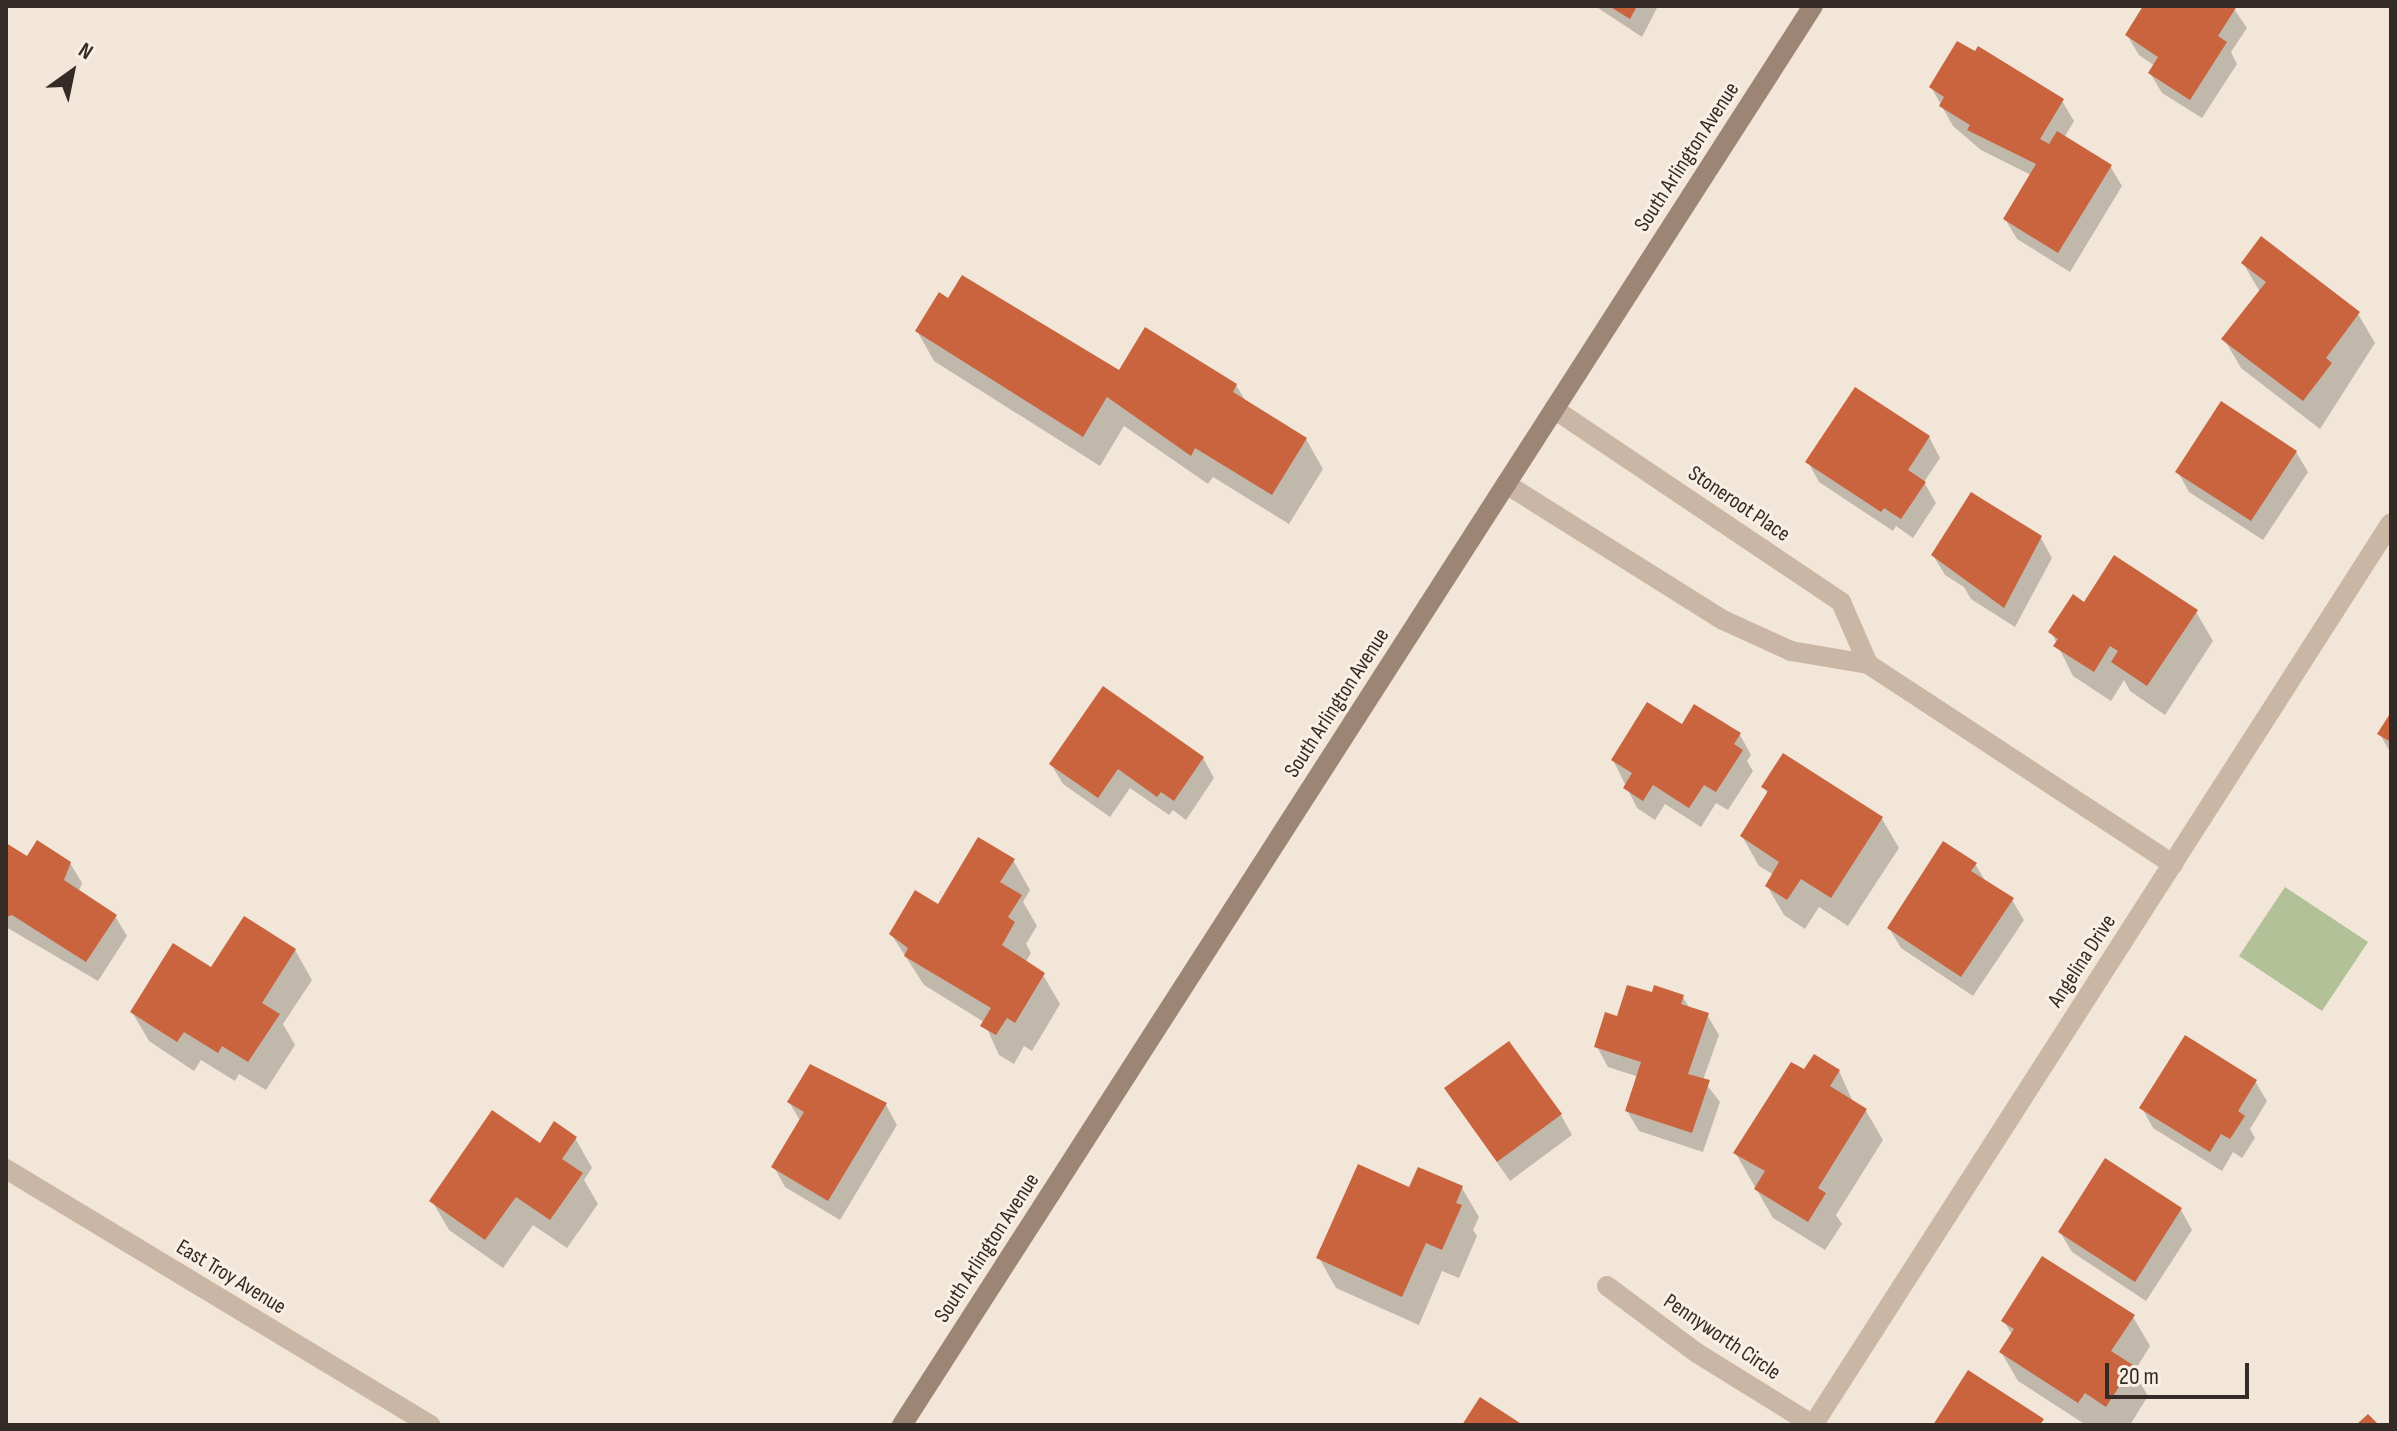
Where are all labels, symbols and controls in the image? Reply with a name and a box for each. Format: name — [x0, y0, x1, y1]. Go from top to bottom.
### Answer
north arrow — [32, 32, 112, 112]
text: N — [73, 37, 98, 66]
street label: South Arlington Avenue — [1629, 77, 1745, 237]
street label: Stoneroot Place — [1683, 460, 1795, 548]
street label: South Arlington Avenue — [1279, 623, 1395, 783]
street label: Angelina Drive — [2042, 910, 2122, 1012]
street label: South Arlington Avenue — [929, 1168, 1045, 1328]
street label: East Troy Avenue — [171, 1234, 291, 1320]
street label: Pennyworth Circle — [1658, 1288, 1786, 1386]
scale bar — [2109, 1347, 2253, 1397]
text: 20 m — [2119, 1362, 2159, 1391]

